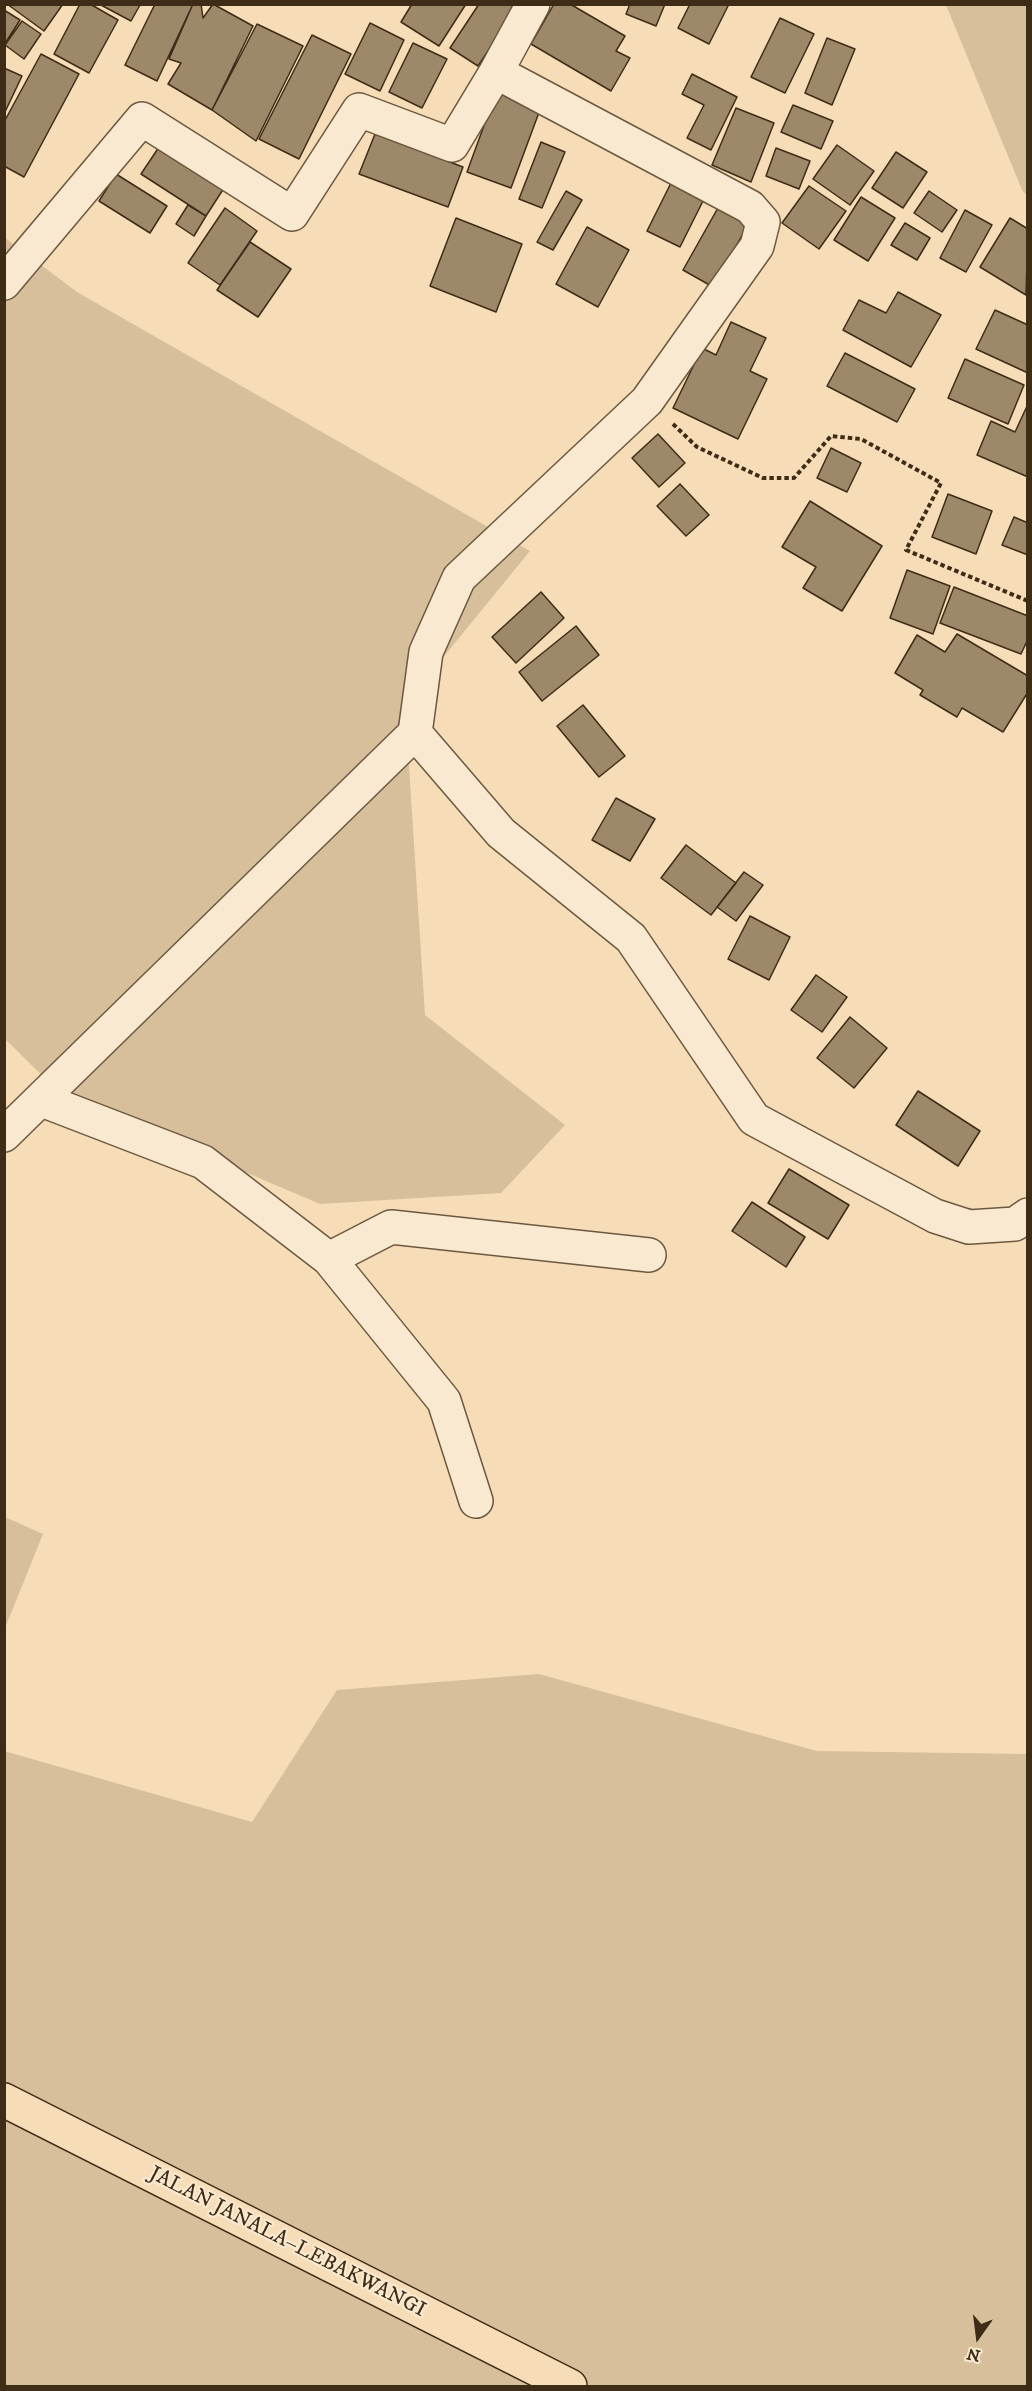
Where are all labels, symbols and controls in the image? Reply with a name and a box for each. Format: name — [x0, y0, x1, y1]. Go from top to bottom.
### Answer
street label: JALAN JANALA–LEBAKWANGI — [145, 2162, 429, 2324]
north arrow — [948, 2307, 1008, 2367]
text: N — [965, 2343, 982, 2366]

